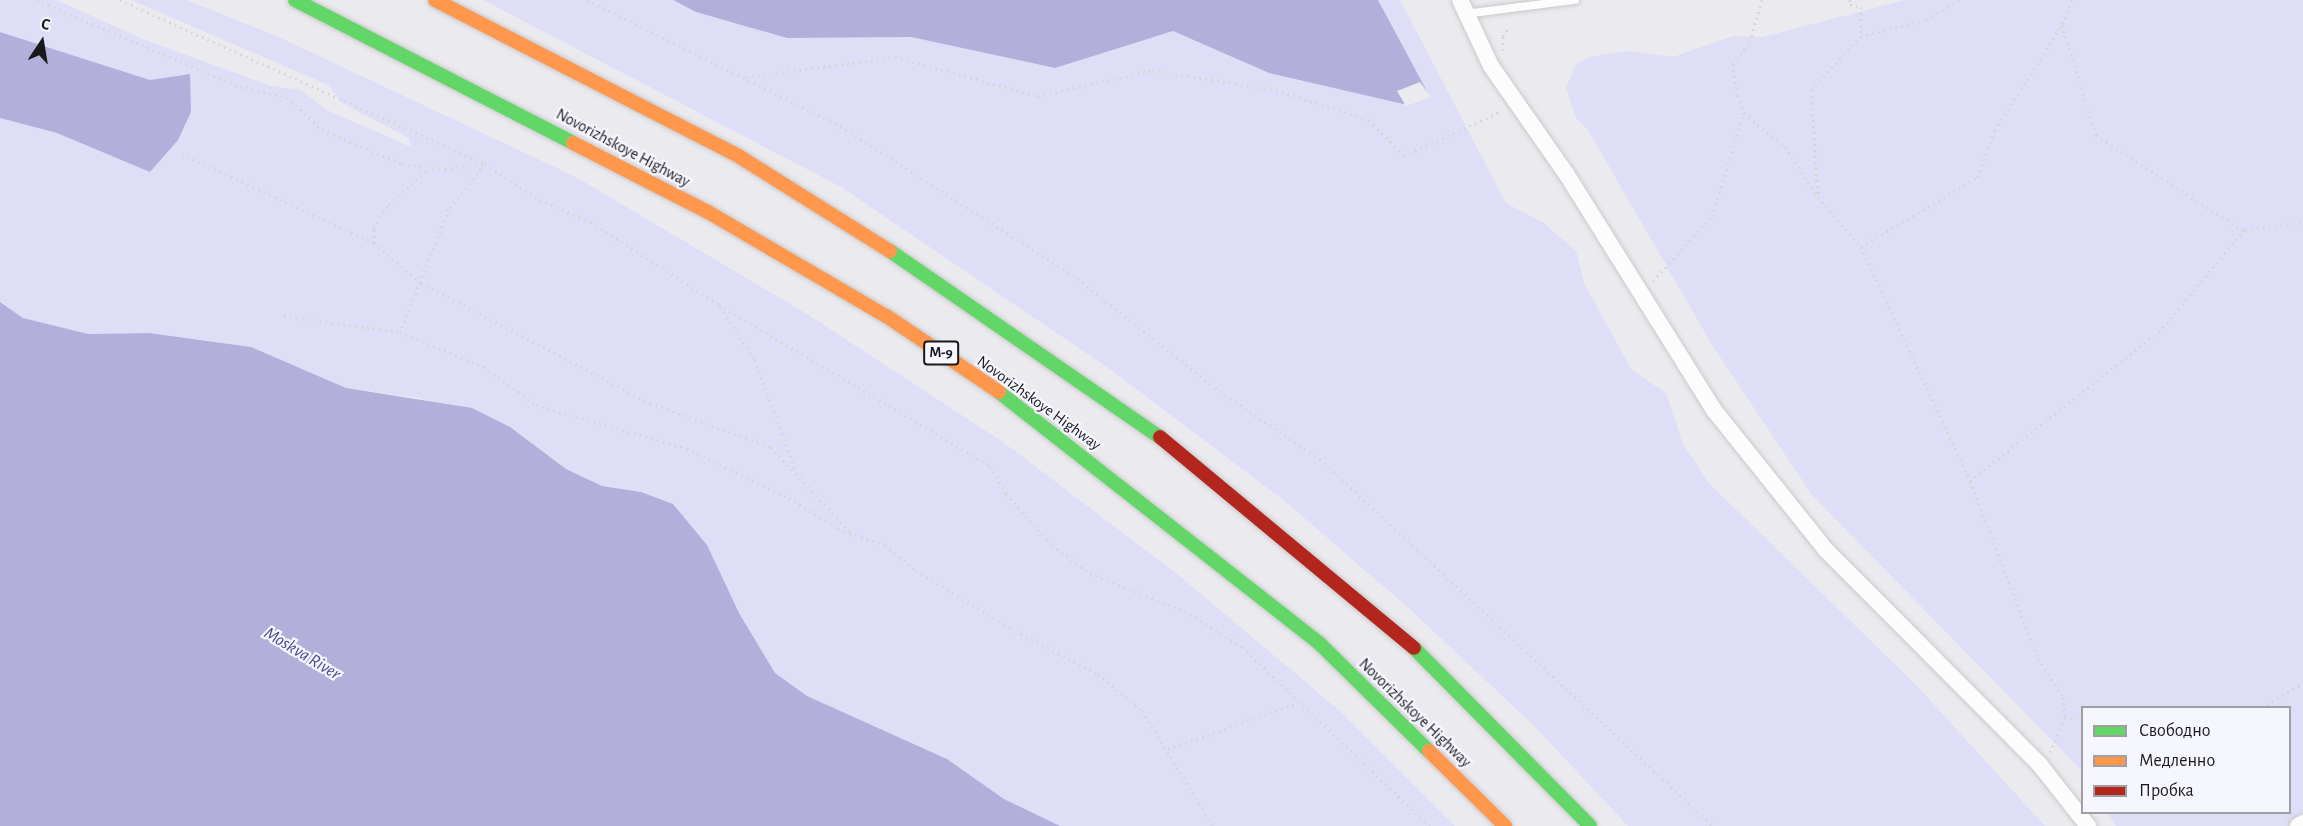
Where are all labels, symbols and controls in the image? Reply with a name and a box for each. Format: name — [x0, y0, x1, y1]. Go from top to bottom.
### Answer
north arrow — [12, 12, 72, 72]
text: С — [40, 16, 52, 33]
street label: Novorizhskoye Highway — [553, 105, 693, 191]
road number: М-9 — [923, 341, 959, 365]
street label: Novorizhskoye Highway — [973, 351, 1105, 455]
water label: Moskva River — [260, 623, 344, 685]
street label: Novorizhskoye Highway — [1355, 654, 1475, 772]
legend — [2081, 706, 2291, 814]
text: Свободно — [2139, 722, 2211, 740]
text: Медленно — [2139, 752, 2215, 770]
text: Пробка — [2139, 782, 2194, 800]

